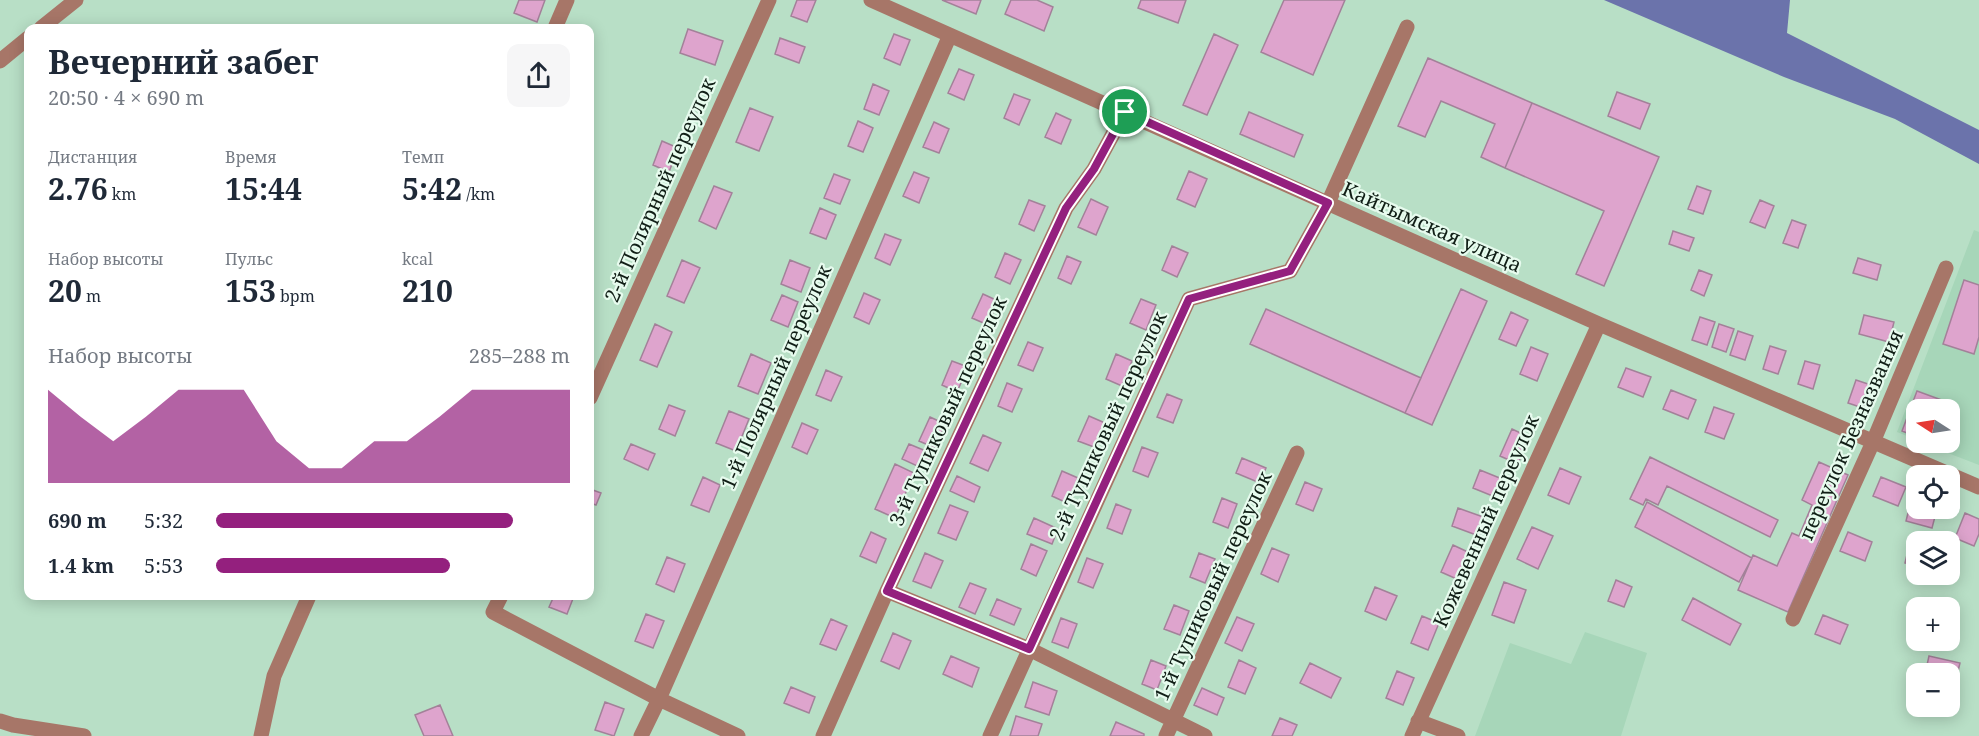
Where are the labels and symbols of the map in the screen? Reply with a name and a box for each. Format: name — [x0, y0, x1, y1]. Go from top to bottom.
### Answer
street label: 2-й Полярный переулок — [598, 73, 721, 306]
pin — [1099, 86, 1150, 137]
street label: Кайтымская улица — [1338, 175, 1526, 278]
street label: 1-й Полярный переулок — [714, 260, 837, 493]
street label: 3-й Тупиковый переулок — [882, 291, 1013, 530]
street label: 2-й Тупиковый переулок — [1042, 306, 1173, 545]
street label: переулок Безназвания — [1792, 325, 1909, 544]
north arrow — [1906, 399, 1960, 453]
street label: Кожевенный переулок — [1426, 410, 1545, 632]
street label: 1-й Тупиковый переулок — [1147, 466, 1278, 705]

